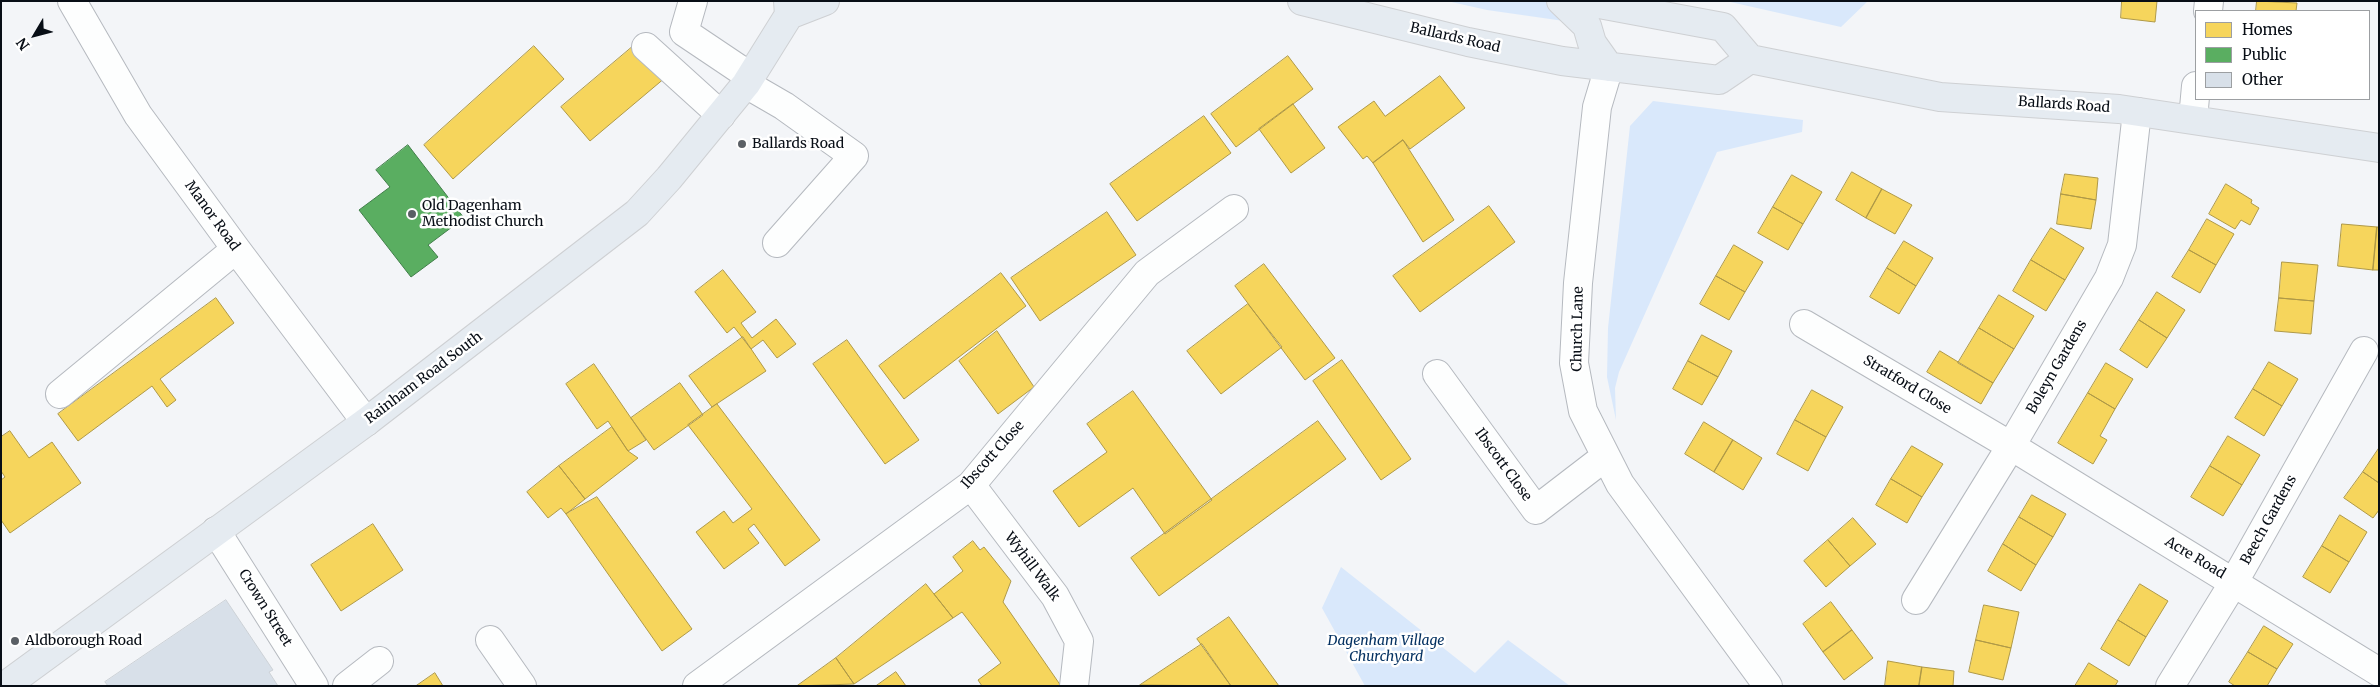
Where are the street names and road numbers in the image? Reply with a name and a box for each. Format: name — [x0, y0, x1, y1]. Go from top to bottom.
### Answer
street label: Ballards Road — [1408, 19, 1502, 57]
street label: Ballards Road — [2017, 93, 2111, 117]
street label: Manor Road — [181, 178, 243, 254]
street label: Church Lane — [1569, 286, 1587, 372]
street label: Boleyn Gardens — [2023, 317, 2091, 417]
street label: Rainham Road South — [362, 328, 486, 428]
street label: Stratford Close — [1860, 352, 1954, 418]
street label: Ibscott Close — [958, 418, 1028, 492]
street label: Ibscott Close — [1471, 425, 1535, 505]
street label: Beech Gardens — [2237, 472, 2301, 568]
street label: Wyhill Walk — [1001, 529, 1063, 605]
street label: Acre Road — [2162, 533, 2228, 583]
street label: Crown Street — [235, 566, 295, 650]

